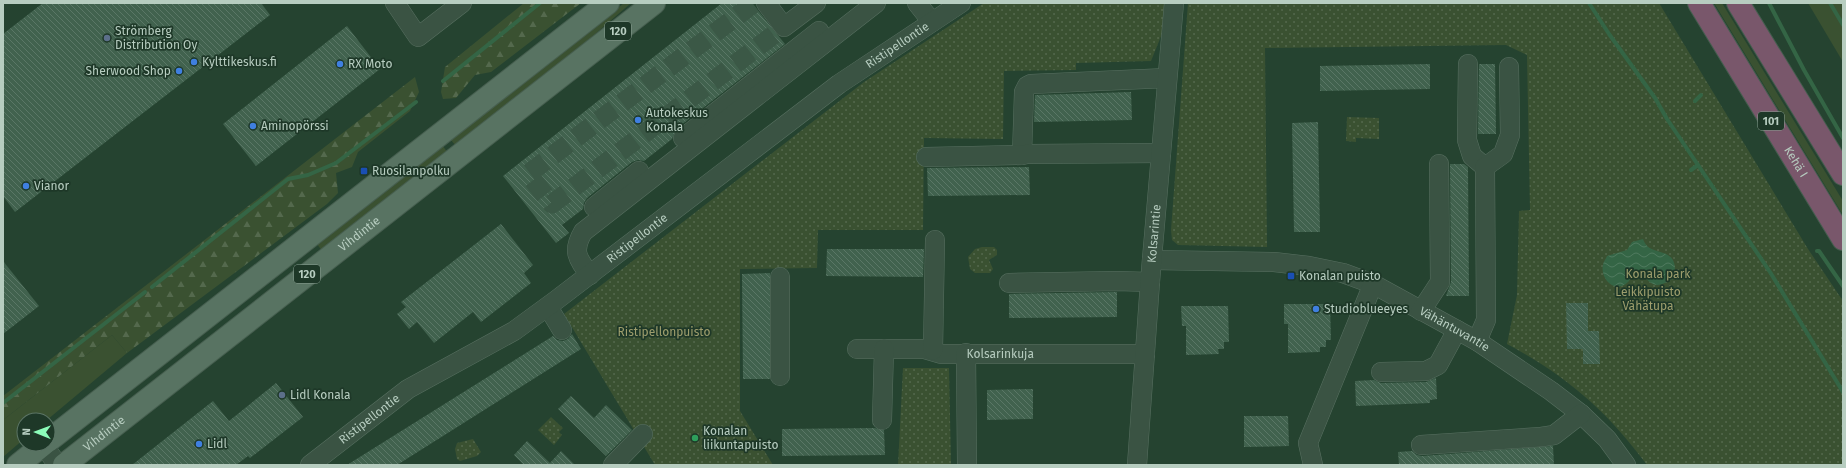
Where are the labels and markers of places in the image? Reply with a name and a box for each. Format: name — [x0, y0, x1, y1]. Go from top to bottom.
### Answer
place label: Strömberg Distribution Oy — [115, 24, 197, 52]
marker: Strömberg Distribution Oy — [102, 33, 112, 43]
place label: Kylttikeskus.fi — [202, 55, 277, 69]
marker: Kylttikeskus.fi — [189, 57, 199, 67]
place label: RX Moto — [348, 57, 392, 71]
marker: RX Moto — [335, 59, 345, 69]
place label: Sherwood Shop — [86, 64, 171, 78]
marker: Sherwood Shop — [174, 66, 184, 76]
place label: Autokeskus Konala — [646, 106, 708, 134]
marker: Autokeskus Konala — [633, 115, 643, 125]
place label: Aminopörssi — [261, 119, 329, 133]
marker: Aminopörssi — [248, 121, 258, 131]
place label: Ruosilanpolku — [372, 164, 450, 178]
marker: Ruosilanpolku — [359, 166, 369, 176]
place label: Vianor — [34, 179, 70, 193]
marker: Vianor — [21, 181, 31, 191]
place label: Konalan puisto — [1299, 269, 1381, 283]
marker: Konalan puisto — [1286, 271, 1296, 281]
place label: Studioblueeyes — [1324, 302, 1408, 316]
marker: Studioblueeyes — [1311, 304, 1321, 314]
place label: Lidl Konala — [290, 388, 351, 402]
marker: Lidl Konala — [277, 390, 287, 400]
place label: Konalan liikuntapuisto — [703, 424, 778, 452]
marker: Konalan liikuntapuisto — [690, 433, 700, 443]
place label: Lidl — [207, 437, 228, 451]
marker: Lidl — [194, 439, 204, 449]

